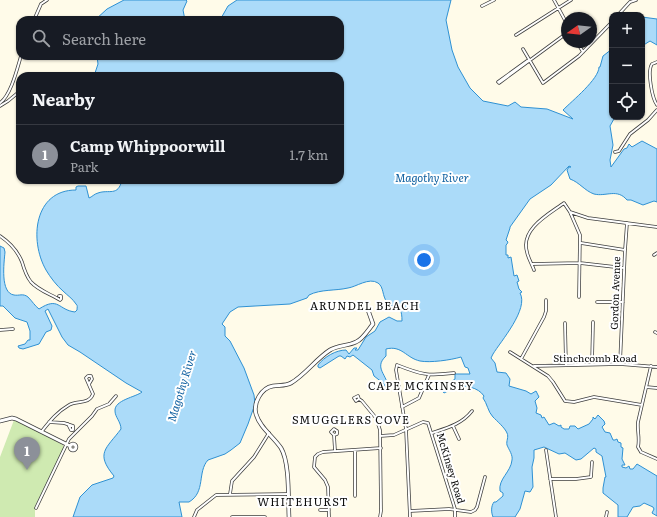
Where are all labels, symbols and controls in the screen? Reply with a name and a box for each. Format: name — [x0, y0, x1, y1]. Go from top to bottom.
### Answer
north arrow — [561, 12, 597, 48]
map controls — [609, 12, 645, 120]
button: + — [609, 12, 645, 48]
search box — [16, 16, 344, 60]
icon: search — [30, 27, 52, 49]
text: Search here — [62, 27, 146, 50]
button: − — [609, 48, 645, 84]
button: locate — [609, 84, 645, 120]
text: Nearby — [32, 86, 95, 111]
text: Camp Whippoorwill — [70, 134, 226, 157]
text: 1 — [42, 145, 48, 164]
text: 1.7 km — [290, 145, 328, 164]
text: Park — [70, 157, 99, 176]
water label: Magothy River — [395, 169, 469, 185]
your location — [414, 250, 434, 270]
street label: Gordon Avenue — [606, 256, 623, 330]
district label: ARUNDEL BEACH — [310, 297, 420, 313]
water label: Magothy River — [163, 348, 200, 423]
street label: Stinchcomb Road — [553, 350, 637, 365]
district label: CAPE MCKINSEY — [368, 377, 474, 393]
district label: SMUGGLERS COVE — [292, 411, 410, 427]
street label: McKinsey Road — [434, 430, 469, 505]
pin: 1 — [14, 437, 40, 470]
district label: WHITEHURST — [257, 493, 349, 509]

